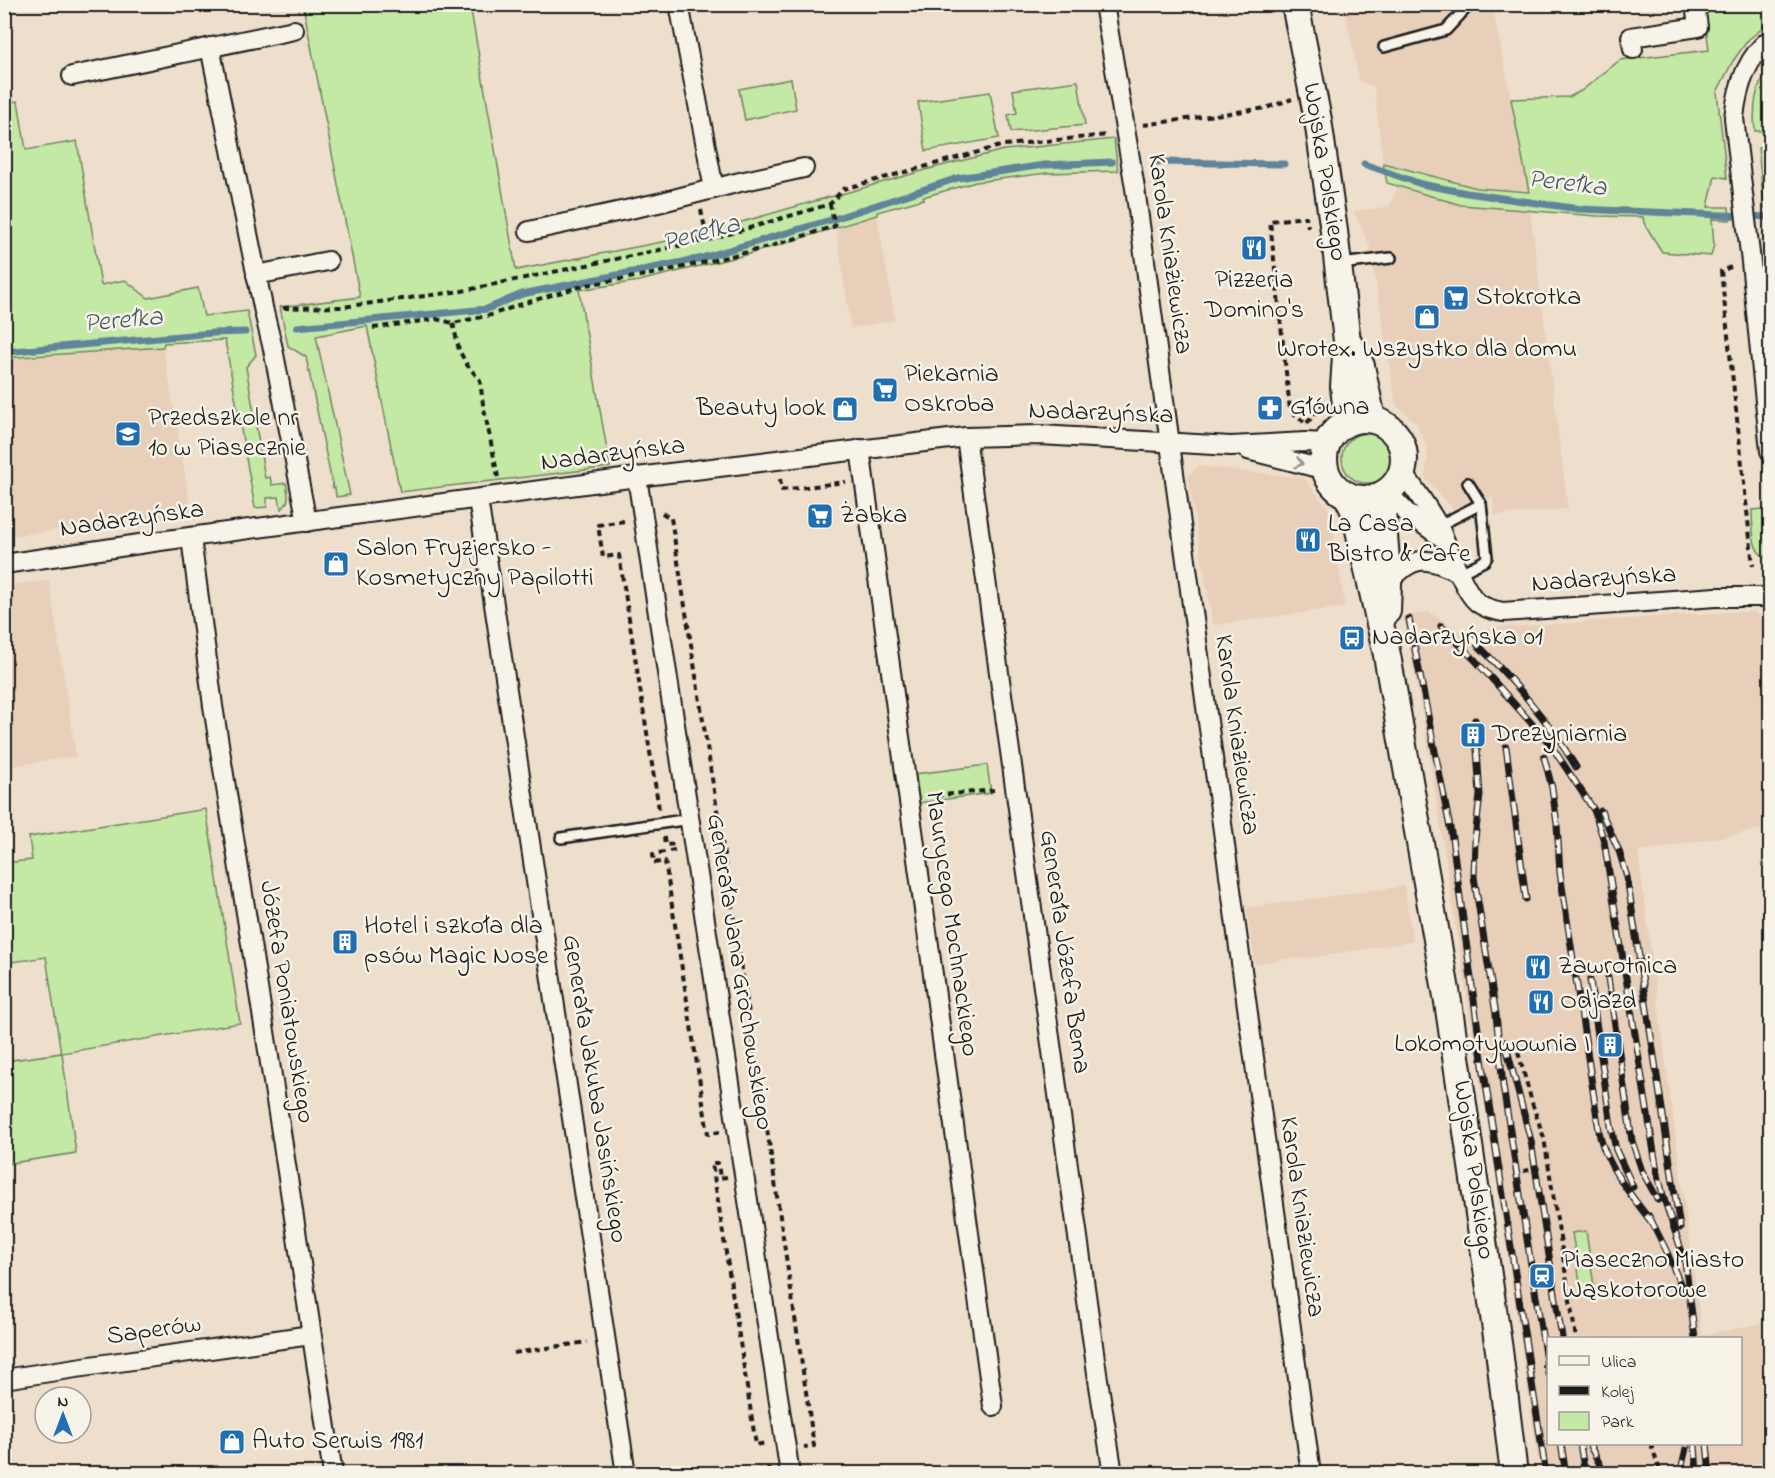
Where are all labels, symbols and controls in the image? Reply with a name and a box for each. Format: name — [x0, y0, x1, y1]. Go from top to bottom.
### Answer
street label: Wojska Polskiego — [1291, 80, 1357, 264]
street label: Karola Kniaziewicza — [1136, 151, 1202, 357]
water label: Perełka — [1525, 160, 1609, 208]
water label: Perełka — [658, 205, 745, 263]
restaurant icon: Pizzeria Domino's — [1239, 233, 1269, 263]
place label: Pizzeria Domino's — [1203, 262, 1304, 330]
place label: Stokrotka — [1476, 279, 1581, 317]
supermarket icon: Stokrotka — [1441, 283, 1471, 313]
water label: Perełka — [82, 298, 165, 344]
shop icon: Wrotex. Wszystko dla domu — [1412, 302, 1442, 332]
place label: Wrotex. Wszystko dla domu — [1277, 331, 1577, 369]
place label: Piekarnia Oskroba — [904, 356, 999, 424]
supermarket icon: Piekarnia Oskroba — [870, 375, 900, 405]
place label: Główna — [1290, 389, 1370, 427]
place label: Beauty look — [695, 390, 827, 428]
street label: Nadarzyńska — [1028, 392, 1174, 436]
pharmacy icon: Główna — [1255, 393, 1285, 423]
shop icon: Beauty look — [830, 394, 860, 424]
place label: Przedszkole nr 10 w Piasecznie — [148, 400, 307, 468]
school or university icon: Przedszkole nr 10 w Piasecznie — [113, 419, 143, 449]
street label: Nadarzyńska — [539, 427, 687, 483]
one-way arrow — [1294, 456, 1304, 469]
street label: Nadarzyńska — [57, 491, 207, 549]
place label: Żabka — [840, 497, 907, 535]
supermarket icon: Żabka — [805, 501, 835, 531]
place label: La Casa Bistro & Cafe — [1327, 506, 1471, 574]
restaurant icon: La Casa Bistro & Cafe — [1293, 525, 1323, 555]
place label: Salon Fryzjersko - Kosmetyczny Papilotti — [356, 530, 594, 598]
shop icon: Salon Fryzjersko - Kosmetyczny Papilotti — [321, 549, 351, 579]
street label: Nadarzyńska — [1530, 556, 1678, 604]
place label: Nadarzyńska 01 — [1372, 619, 1543, 657]
bus stop icon: Nadarzyńska 01 — [1337, 623, 1367, 653]
street label: Karola Kniaziewicza — [1203, 632, 1269, 838]
place label: Drezyniarnia — [1491, 716, 1627, 754]
building icon: Drezyniarnia — [1458, 720, 1488, 750]
street label: Maurycego Mochnackiego — [914, 789, 988, 1059]
street label: Generała Jana Grochowskiego — [695, 811, 783, 1133]
street label: Generała Józefa Bema — [1028, 828, 1100, 1076]
street label: Józefa Poniatowskiego — [248, 878, 324, 1126]
place label: Hotel i szkoła dla psów Magic Nose — [364, 908, 549, 976]
building icon: Hotel i szkoła dla psów Magic Nose — [330, 927, 360, 957]
street label: Generała Jakuba Jasińskiego — [551, 932, 637, 1246]
place label: Zawrotnica — [1558, 948, 1677, 986]
restaurant icon: Zawrotnica — [1523, 952, 1553, 982]
place label: Odjazd — [1560, 983, 1637, 1021]
restaurant icon: Odjazd — [1526, 987, 1556, 1017]
place label: Lokomotywownia I — [1394, 1026, 1590, 1064]
building icon: Lokomotywownia I — [1595, 1030, 1625, 1060]
street label: Wojska Polskiego — [1442, 1078, 1504, 1262]
street label: Karola Kniaziewicza — [1268, 1114, 1334, 1320]
place label: Piaseczno Miasto Wąskotorowe — [1562, 1242, 1744, 1310]
station icon: Piaseczno Miasto Wąskotorowe — [1527, 1261, 1557, 1291]
street label: Saperów — [104, 1306, 204, 1356]
legend — [1547, 1337, 1742, 1445]
text: Ulica — [1601, 1350, 1636, 1376]
text: Kolej — [1601, 1380, 1634, 1406]
north arrow — [33, 1385, 93, 1445]
text: N — [58, 1390, 69, 1414]
text: Park — [1601, 1410, 1634, 1436]
place label: Auto Serwis 1981 — [252, 1423, 424, 1461]
shop icon: Auto Serwis 1981 — [217, 1427, 247, 1457]

